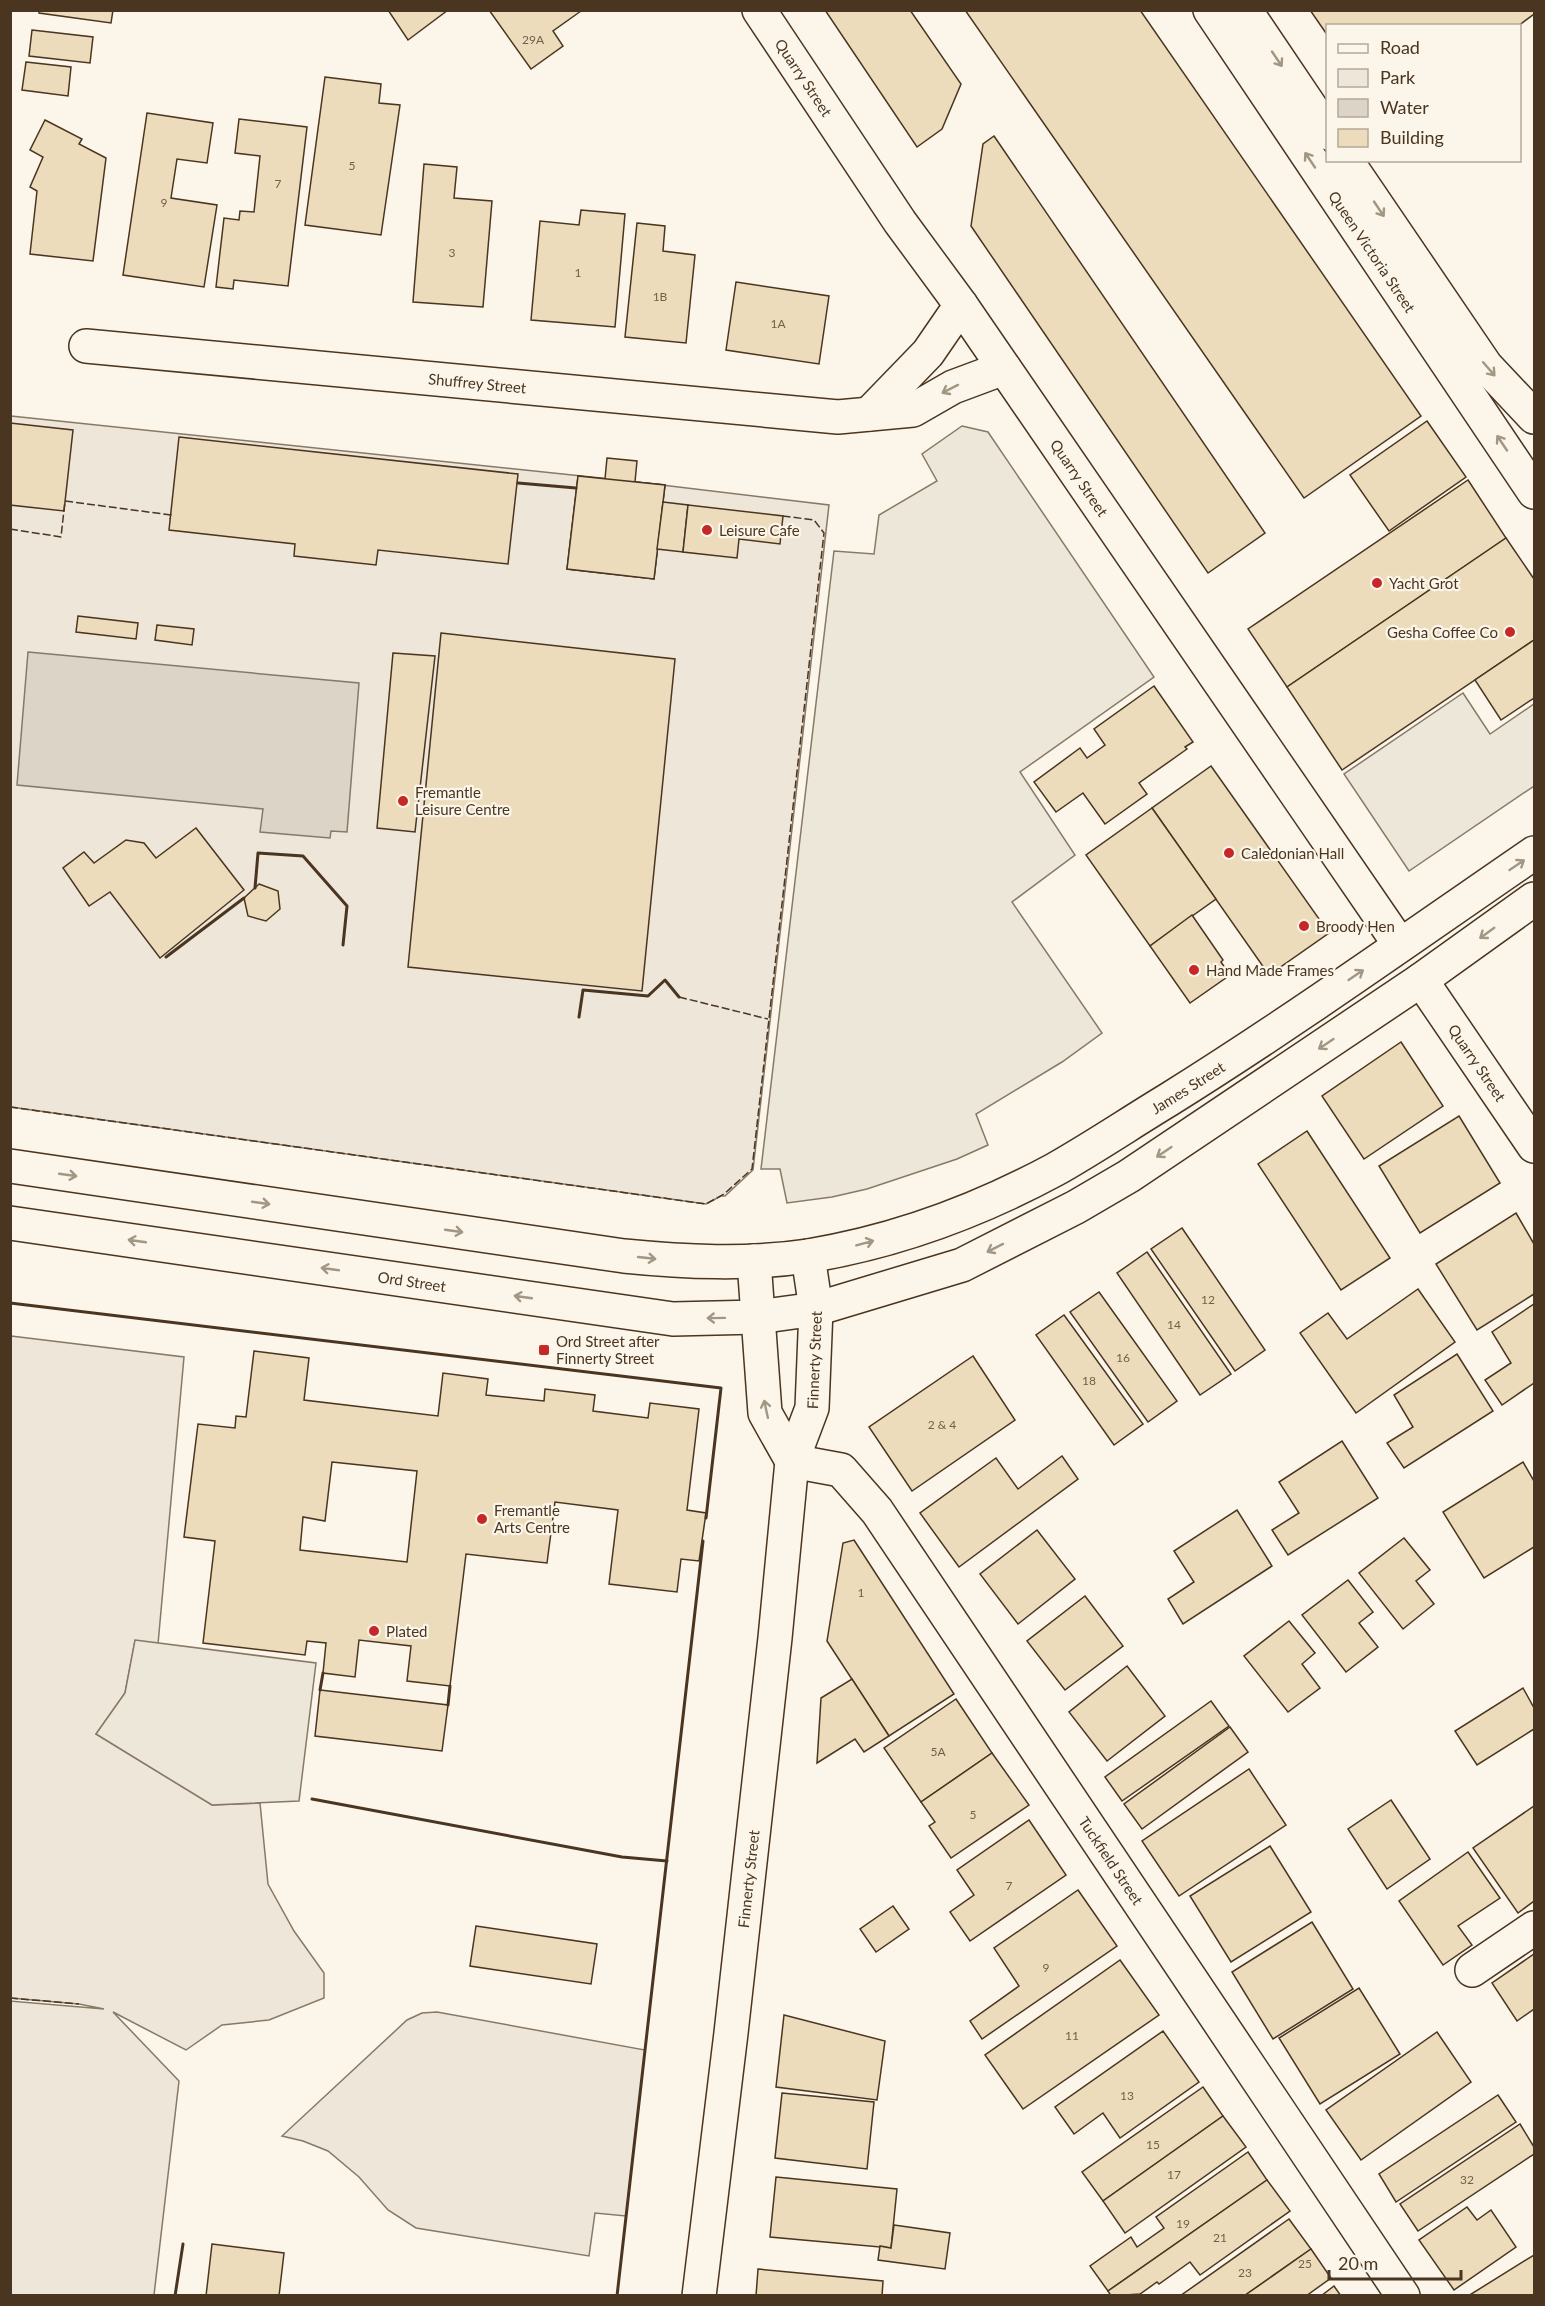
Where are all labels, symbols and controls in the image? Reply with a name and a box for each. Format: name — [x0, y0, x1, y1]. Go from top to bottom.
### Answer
legend — [1326, 24, 1521, 162]
house number: 29A — [522, 32, 545, 47]
street label: Quarry Street — [772, 35, 836, 120]
text: Road — [1380, 36, 1420, 58]
one-way arrow — [1272, 50, 1284, 67]
text: Park — [1380, 66, 1416, 88]
text: Water — [1380, 96, 1429, 118]
text: Building — [1380, 126, 1444, 148]
one-way arrow — [1304, 152, 1316, 169]
house number: 5 — [349, 158, 356, 173]
house number: 7 — [275, 176, 282, 191]
street label: Queen Victoria Street — [1325, 187, 1420, 316]
house number: 9 — [161, 195, 168, 210]
one-way arrow — [1373, 200, 1385, 217]
house number: 3 — [449, 245, 456, 260]
house number: 1 — [575, 265, 582, 280]
house number: 1B — [653, 289, 668, 304]
house number: 1A — [770, 316, 786, 331]
one-way arrow — [1482, 362, 1496, 377]
street label: Shuffrey Street — [427, 369, 528, 397]
one-way arrow — [941, 384, 959, 396]
street label: Quarry Street — [1047, 436, 1113, 520]
one-way arrow — [1496, 436, 1508, 452]
place label: Leisure Cafe — [719, 521, 800, 539]
marker: Leisure Cafe — [700, 523, 714, 537]
place label: Yacht Grot — [1389, 574, 1459, 592]
marker: Yacht Grot — [1370, 576, 1384, 590]
place label: Gesha Coffee Co — [1387, 623, 1498, 641]
marker: Gesha Coffee Co — [1503, 625, 1517, 639]
place label: Fremantle Leisure Centre — [415, 783, 510, 818]
marker: Fremantle Leisure Centre — [396, 794, 410, 808]
place label: Caledonian Hall — [1241, 844, 1344, 862]
marker: Caledonian Hall — [1222, 846, 1236, 860]
one-way arrow — [1508, 859, 1524, 871]
place label: Broody Hen — [1316, 917, 1395, 935]
marker: Broody Hen — [1297, 919, 1311, 933]
one-way arrow — [1479, 927, 1495, 939]
place label: Hand Made Frames — [1206, 961, 1334, 979]
marker: Hand Made Frames — [1187, 963, 1201, 977]
one-way arrow — [1347, 969, 1364, 982]
street label: Quarry Street — [1445, 1021, 1510, 1105]
one-way arrow — [1319, 1038, 1335, 1050]
street label: James Street — [1148, 1057, 1228, 1117]
one-way arrow — [1157, 1146, 1173, 1158]
one-way arrow — [58, 1169, 78, 1180]
one-way arrow — [251, 1198, 271, 1209]
one-way arrow — [444, 1226, 463, 1237]
one-way arrow — [128, 1236, 147, 1247]
one-way arrow — [855, 1237, 874, 1248]
one-way arrow — [986, 1243, 1004, 1255]
one-way arrow — [637, 1253, 657, 1264]
one-way arrow — [321, 1264, 340, 1275]
street label: Ord Street — [376, 1267, 448, 1295]
one-way arrow — [514, 1292, 533, 1303]
house number: 12 — [1201, 1292, 1215, 1307]
street label: Finnerty Street — [803, 1310, 825, 1409]
one-way arrow — [707, 1312, 727, 1324]
house number: 14 — [1167, 1317, 1181, 1332]
place label: Ord Street after Finnerty Street — [556, 1332, 660, 1367]
marker: Ord Street after Finnerty Street — [537, 1343, 551, 1357]
house number: 16 — [1116, 1350, 1130, 1365]
house number: 18 — [1082, 1373, 1096, 1388]
one-way arrow — [760, 1400, 771, 1419]
house number: 2 & 4 — [928, 1417, 956, 1432]
place label: Fremantle Arts Centre — [494, 1501, 570, 1536]
marker: Fremantle Arts Centre — [475, 1512, 489, 1526]
house number: 1 — [858, 1585, 865, 1600]
place label: Plated — [386, 1622, 428, 1640]
marker: Plated — [367, 1624, 381, 1638]
house number: 5A — [930, 1744, 946, 1759]
house number: 5 — [970, 1807, 977, 1822]
street label: Tuckfield Street — [1075, 1813, 1147, 1908]
street label: Finnerty Street — [734, 1828, 763, 1929]
house number: 7 — [1006, 1878, 1013, 1893]
house number: 9 — [1043, 1960, 1050, 1975]
house number: 11 — [1065, 2028, 1079, 2043]
house number: 13 — [1120, 2088, 1134, 2103]
house number: 15 — [1146, 2137, 1160, 2152]
house number: 17 — [1167, 2167, 1181, 2182]
house number: 32 — [1460, 2172, 1474, 2187]
house number: 19 — [1176, 2216, 1190, 2231]
house number: 21 — [1213, 2230, 1227, 2245]
scale bar — [1329, 2243, 1461, 2281]
text: 20 m — [1338, 2252, 1378, 2274]
house number: 25 — [1298, 2256, 1312, 2271]
house number: 23 — [1238, 2265, 1252, 2280]

